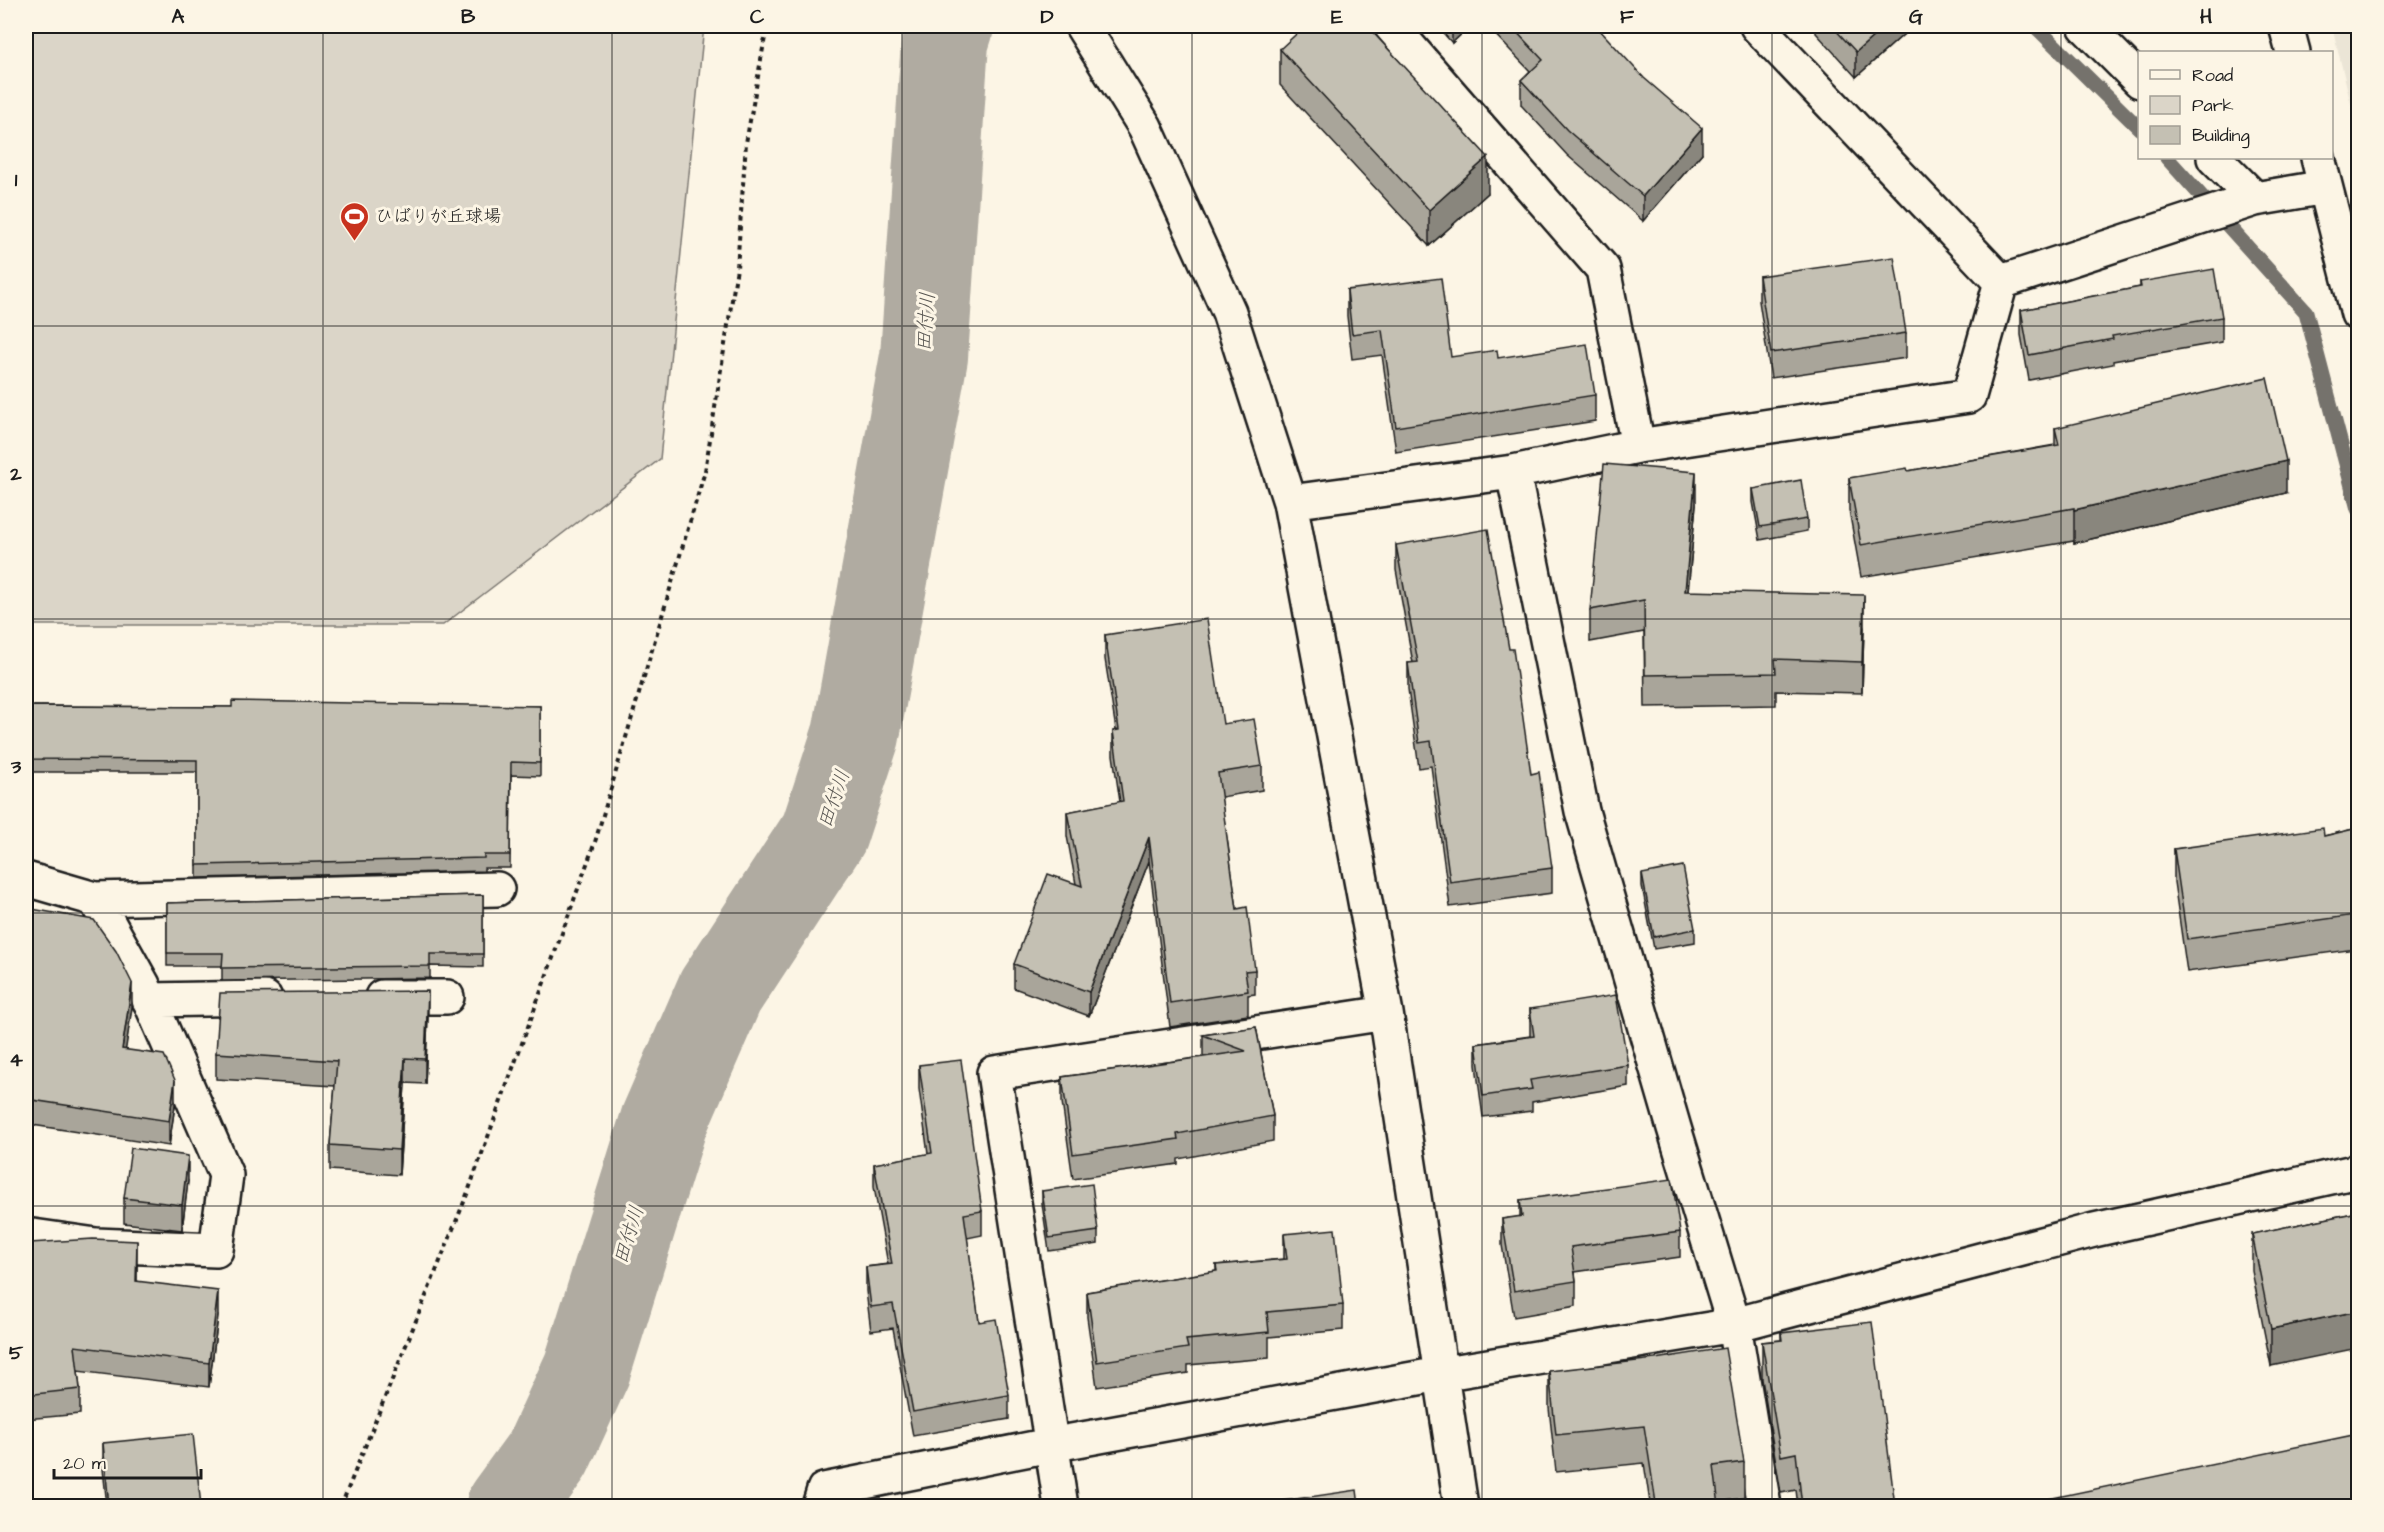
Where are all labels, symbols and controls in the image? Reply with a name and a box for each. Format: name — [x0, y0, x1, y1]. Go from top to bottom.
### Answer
text: A — [172, 3, 185, 31]
text: B — [461, 3, 476, 31]
text: C — [750, 3, 765, 31]
text: D — [1041, 3, 1054, 31]
text: E — [1331, 3, 1343, 31]
text: F — [1620, 3, 1635, 31]
text: G — [1909, 3, 1923, 31]
text: H — [2200, 3, 2212, 31]
legend — [2138, 51, 2333, 159]
text: Road — [2192, 63, 2233, 88]
text: Park — [2192, 93, 2234, 118]
text: Building — [2192, 123, 2250, 149]
text: 1 — [15, 166, 18, 194]
sports icon: ひばりが丘球場 — [338, 200, 370, 242]
place label: ひばりが丘球場 — [375, 204, 501, 229]
water label: 田付川 — [910, 291, 942, 353]
text: 2 — [9, 460, 22, 488]
text: 3 — [10, 753, 22, 781]
water label: 田付川 — [811, 766, 857, 832]
text: 4 — [9, 1046, 23, 1074]
water label: 田付川 — [607, 1202, 651, 1268]
text: 5 — [9, 1339, 24, 1367]
scale bar — [54, 1442, 201, 1480]
text: 20 m — [63, 1451, 106, 1476]

